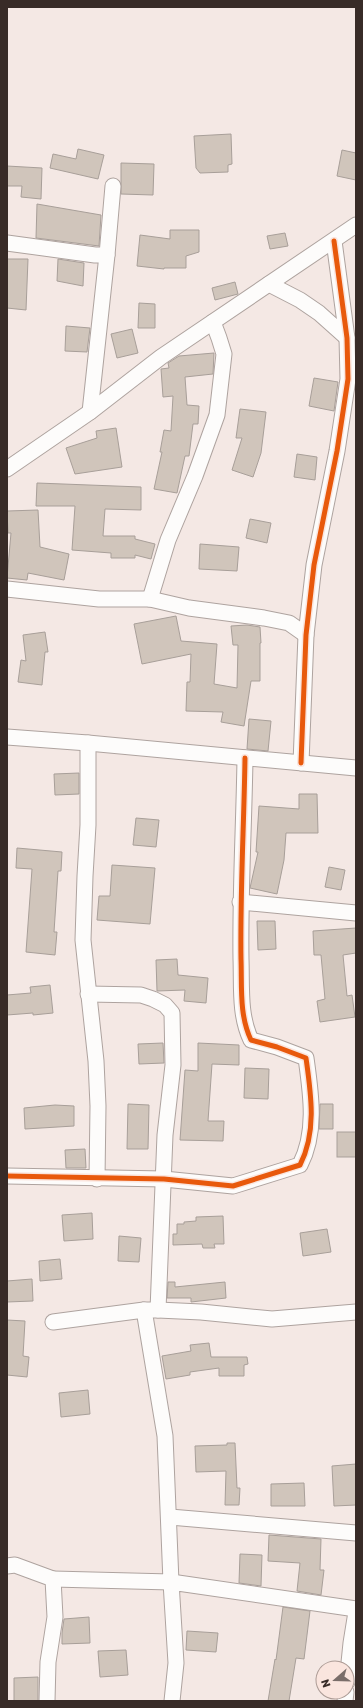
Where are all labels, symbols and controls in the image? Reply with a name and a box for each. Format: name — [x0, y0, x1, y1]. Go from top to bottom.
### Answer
north arrow — [315, 1660, 355, 1700]
text: N — [319, 1677, 334, 1689]

